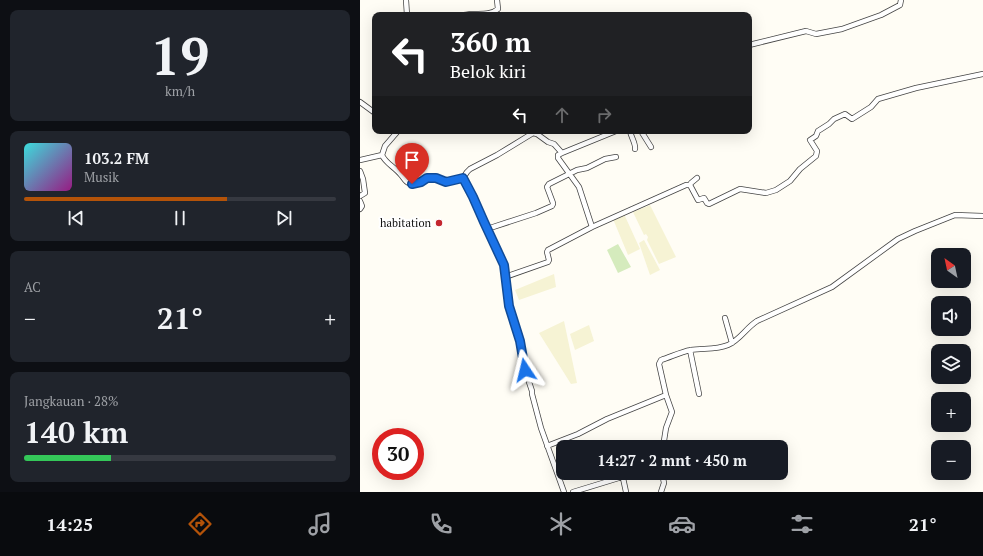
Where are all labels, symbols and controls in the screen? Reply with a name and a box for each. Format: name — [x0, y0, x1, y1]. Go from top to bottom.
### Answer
text: 19 — [151, 21, 209, 90]
text: 360 m — [450, 23, 531, 60]
icon: left — [384, 28, 436, 80]
text: Belok kiri — [450, 59, 526, 83]
text: km/h — [165, 82, 195, 100]
icon: left — [509, 104, 531, 126]
icon: ahead — [551, 104, 573, 126]
icon: right — [593, 104, 615, 126]
pin — [395, 143, 429, 184]
text: 103.2 FM — [84, 148, 149, 168]
icon: arrive — [401, 149, 423, 171]
text: Musik — [84, 168, 119, 186]
icon: previous — [65, 207, 87, 229]
icon: pause — [169, 207, 191, 229]
icon: next — [273, 207, 295, 229]
place label: habitation — [380, 216, 431, 230]
marker: habitation — [434, 218, 444, 228]
north arrow — [931, 248, 971, 288]
map controls — [931, 248, 971, 480]
text: AC — [24, 278, 41, 296]
button: sound — [931, 296, 971, 336]
text: 21° — [157, 298, 203, 338]
text: − — [24, 304, 36, 333]
text: + — [324, 304, 336, 333]
button: layers — [931, 344, 971, 384]
position arrow — [504, 349, 546, 391]
text: Jangkauan · 28% — [24, 392, 118, 410]
button: + — [931, 392, 971, 432]
text: 140 km — [24, 412, 128, 452]
speed limit sign: 30 — [372, 428, 424, 480]
button: − — [931, 440, 971, 480]
text: 14:27 · 2 mnt · 450 m — [597, 450, 747, 470]
icon: directions — [186, 510, 214, 538]
icon: music — [306, 510, 334, 538]
icon: phone — [427, 510, 455, 538]
icon: climate — [547, 510, 575, 538]
icon: car — [668, 510, 696, 538]
icon: filters — [788, 510, 816, 538]
text: 14:25 — [46, 512, 93, 536]
text: 21° — [909, 512, 937, 536]

